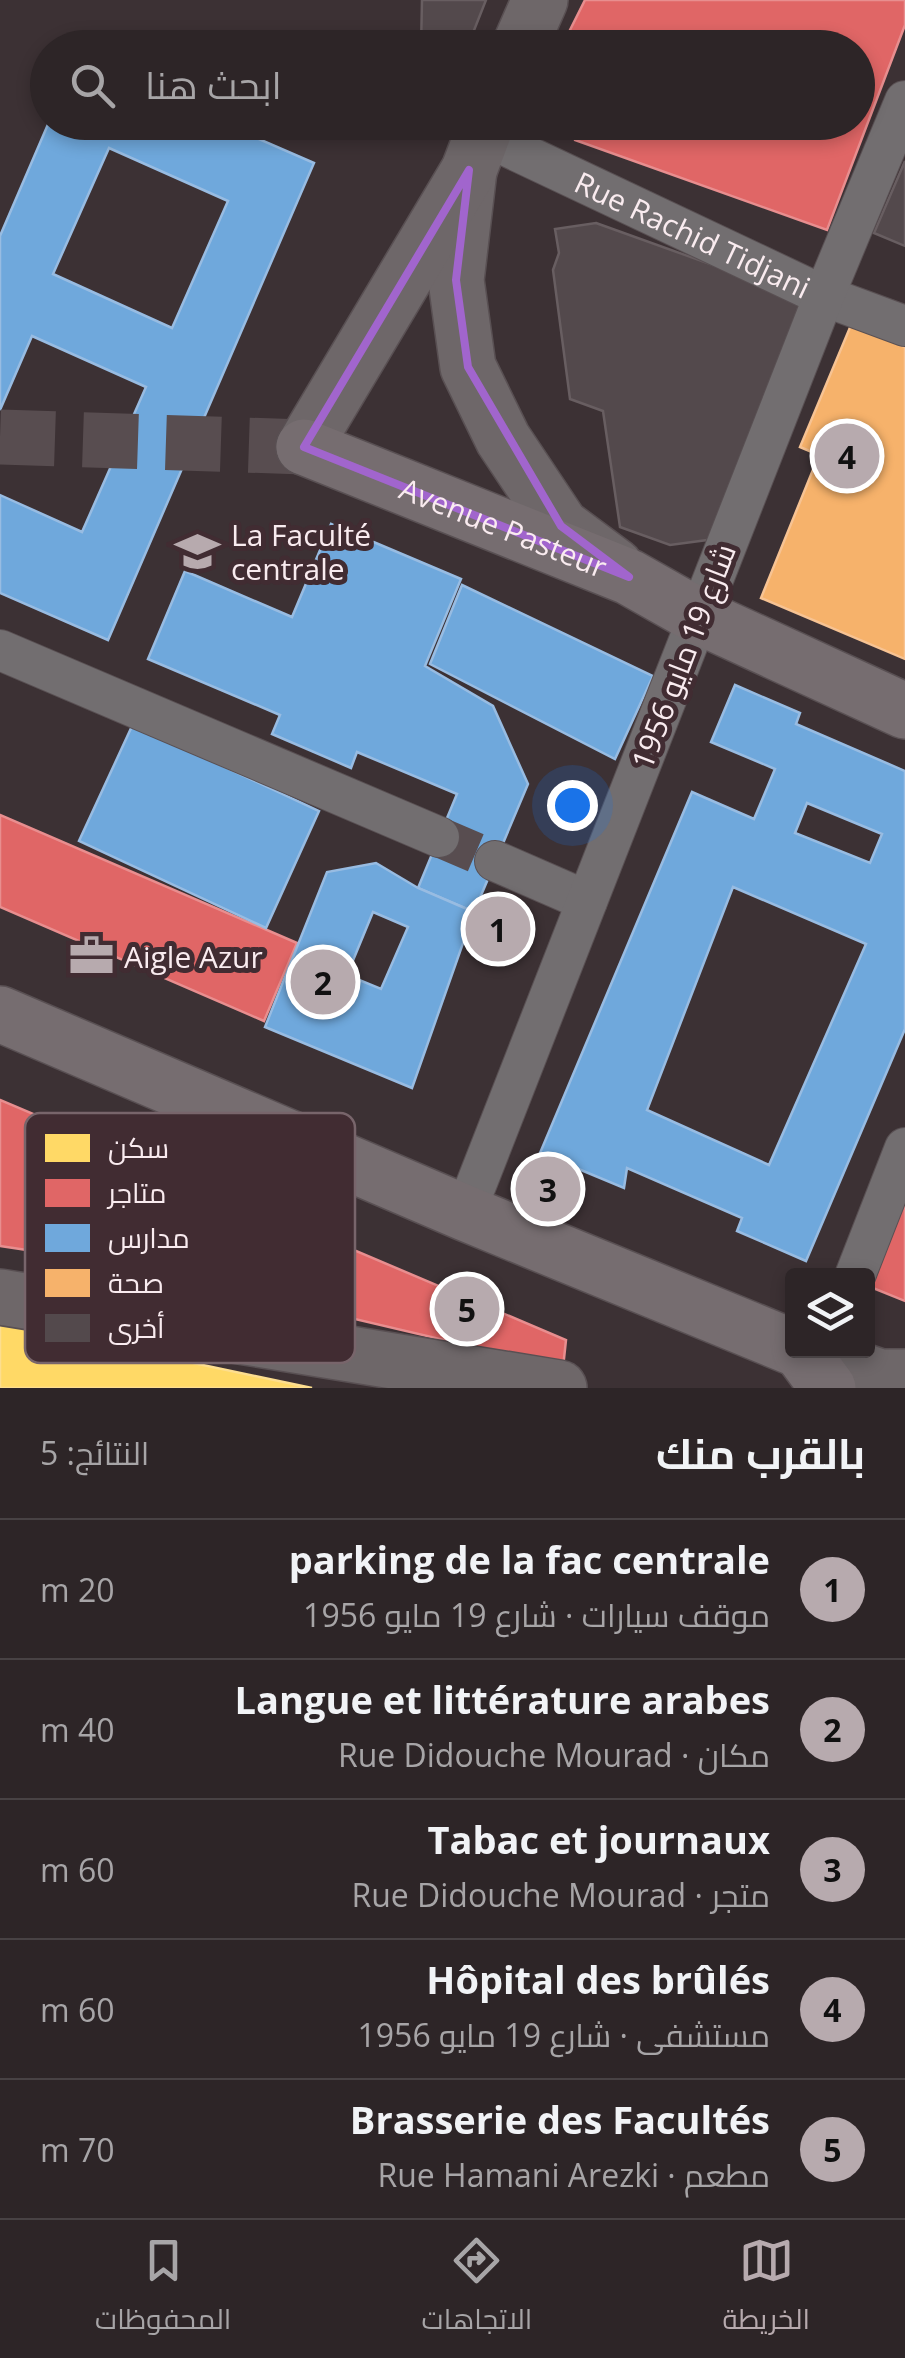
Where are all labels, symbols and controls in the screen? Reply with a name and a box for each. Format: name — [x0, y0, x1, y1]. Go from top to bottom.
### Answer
search box — [30, 30, 875, 140]
icon: search — [65, 58, 120, 113]
text: ابحث هنا — [145, 58, 282, 110]
street label: Rue Rachid Tidjani — [568, 161, 817, 307]
pin: 4 — [814, 418, 880, 494]
street label: Avenue Pasteur — [394, 467, 613, 587]
place label: La Faculté centrale — [231, 514, 371, 589]
school or university icon: La Faculté centrale — [174, 527, 222, 575]
street label: شارع 19 مايو 1956 — [621, 538, 746, 775]
your location — [547, 780, 598, 831]
pin: 1 — [466, 892, 530, 966]
office icon: Aigle Azur — [67, 932, 115, 980]
place label: Aigle Azur — [124, 936, 263, 977]
pin: 2 — [290, 944, 356, 1020]
legend — [25, 1113, 355, 1363]
text: سكن — [108, 1128, 169, 1166]
pin: 3 — [516, 1152, 580, 1226]
text: متاجر — [106, 1173, 166, 1211]
text: مدارس — [108, 1218, 190, 1256]
text: صحة — [108, 1263, 164, 1301]
map controls — [785, 1268, 875, 1358]
button: layers — [785, 1268, 875, 1358]
pin: 5 — [434, 1272, 500, 1346]
text: أخرى — [108, 1308, 165, 1346]
text: بالقرب منك — [656, 1424, 865, 1481]
text: النتائج: 5 — [40, 1431, 149, 1474]
text: parking de la fac centrale — [289, 1533, 770, 1585]
text: 20 m — [40, 1568, 115, 1611]
text: 1 — [823, 1568, 842, 1611]
text: موقف سيارات · شارع 19 مايو 1956 — [303, 1593, 770, 1636]
text: Langue et littérature arabes — [235, 1673, 770, 1725]
text: 40 m — [40, 1708, 115, 1751]
text: 2 — [823, 1708, 842, 1751]
text: مكان · Rue Didouche Mourad — [338, 1733, 770, 1776]
text: Tabac et journaux — [428, 1813, 770, 1865]
text: 60 m — [40, 1848, 115, 1891]
text: 3 — [823, 1848, 842, 1891]
text: متجر · Rue Didouche Mourad — [351, 1873, 770, 1916]
text: Hôpital des brûlés — [426, 1953, 770, 2005]
text: 60 m — [40, 1988, 115, 2031]
text: 4 — [823, 1988, 842, 2031]
text: مستشفى · شارع 19 مايو 1956 — [358, 2013, 770, 2056]
text: Brasserie des Facultés — [350, 2093, 770, 2145]
text: 70 m — [40, 2128, 115, 2171]
text: 5 — [823, 2128, 842, 2171]
text: مطعم · Rue Hamani Arezki — [377, 2153, 770, 2196]
tab: المحفوظات — [95, 2233, 231, 2345]
tab: الاتجاهات — [422, 2233, 532, 2345]
tab: الخريطة — [723, 2233, 810, 2345]

